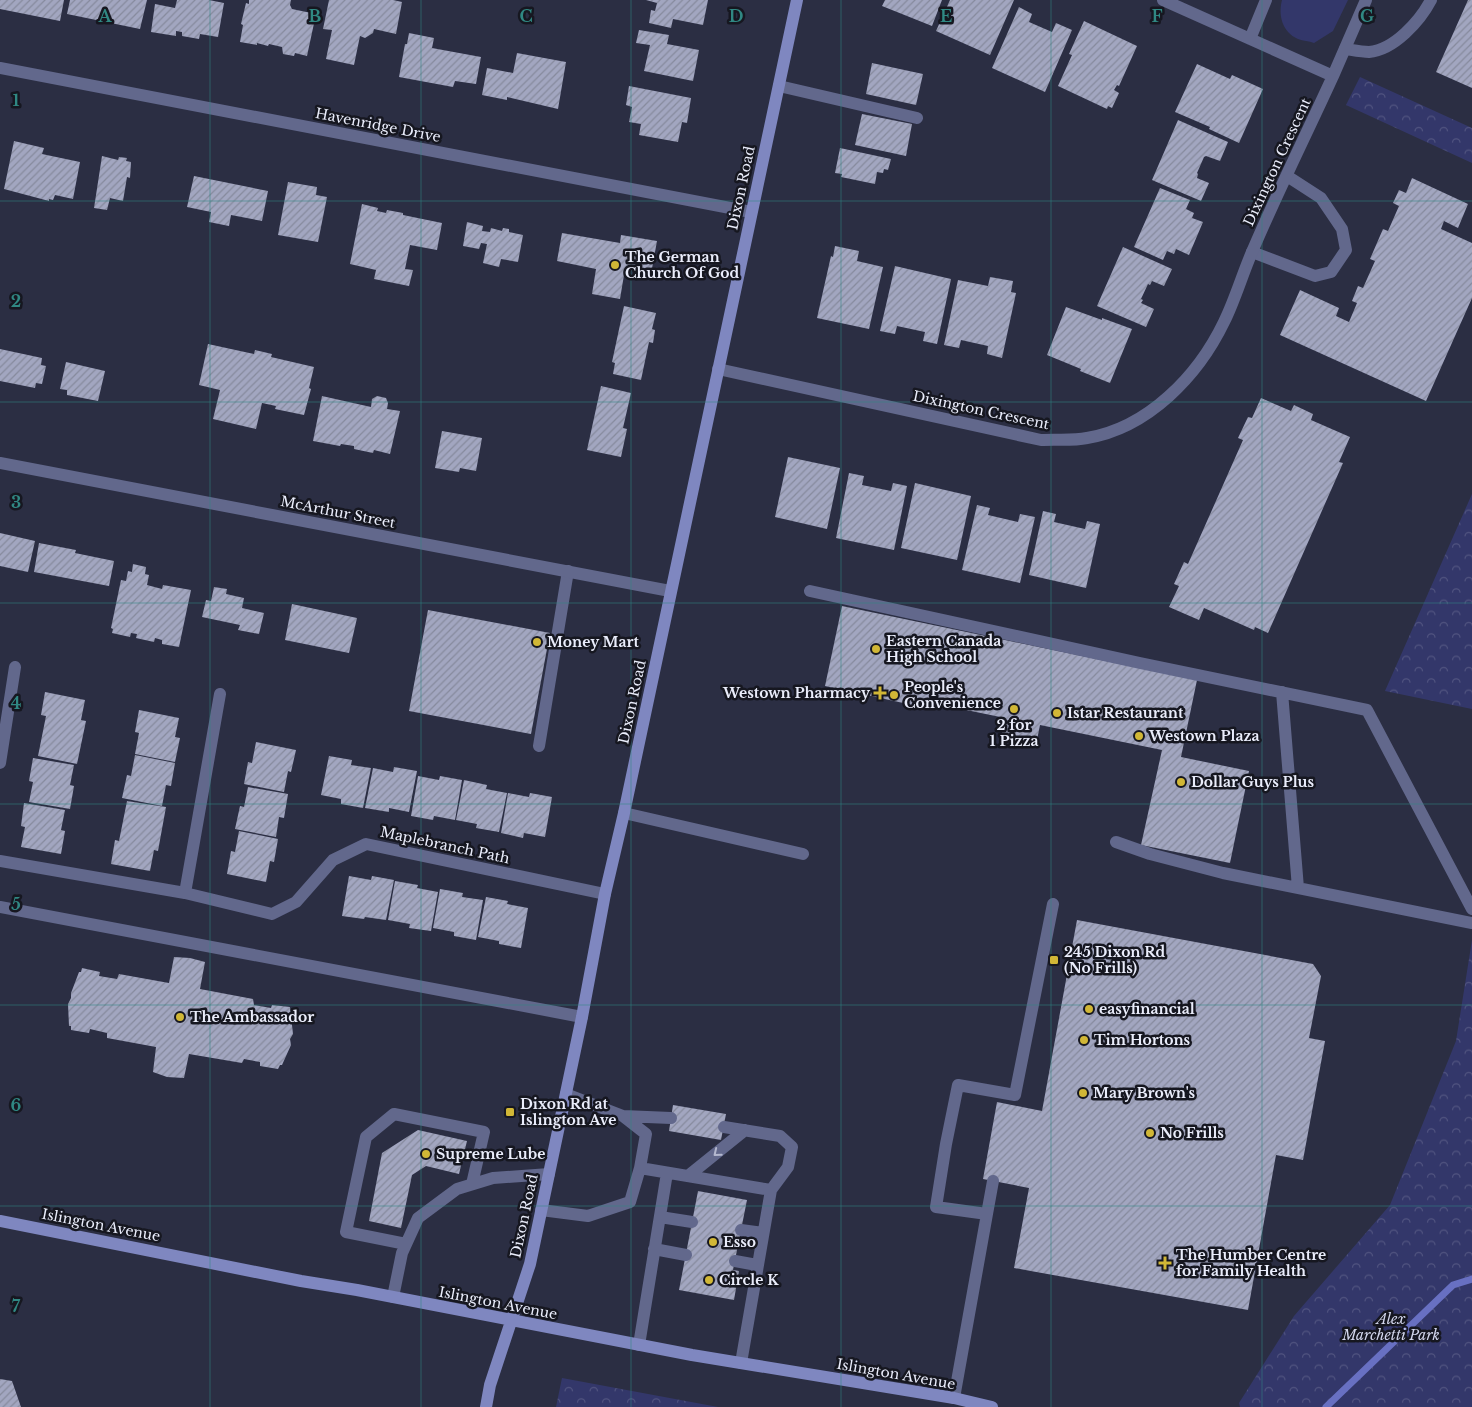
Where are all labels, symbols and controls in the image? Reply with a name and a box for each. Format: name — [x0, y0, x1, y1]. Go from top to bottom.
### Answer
text: A — [98, 6, 113, 26]
text: B — [309, 6, 322, 26]
text: C — [519, 6, 533, 26]
text: D — [729, 6, 743, 26]
text: E — [940, 6, 952, 26]
text: F — [1151, 6, 1163, 26]
text: G — [1360, 6, 1374, 26]
text: 1 — [13, 90, 20, 110]
street label: Dixington Crescent — [1239, 94, 1315, 229]
street label: Havenridge Drive — [314, 104, 442, 146]
street label: Dixon Road — [723, 144, 759, 232]
place label: The German Church Of God — [625, 248, 740, 282]
marker: The German Church Of God — [609, 259, 621, 271]
text: 2 — [11, 291, 21, 311]
street label: Dixington Crescent — [911, 387, 1052, 433]
text: 3 — [11, 492, 21, 512]
street label: McArthur Street — [279, 492, 398, 532]
place label: Eastern Canada High School — [886, 632, 1001, 666]
place label: Money Mart — [547, 633, 640, 651]
marker: Money Mart — [531, 636, 543, 648]
marker: Eastern Canada High School — [870, 643, 882, 655]
street label: Dixon Road — [614, 658, 650, 746]
place label: People's Convenience — [904, 678, 1001, 712]
place label: Westown Pharmacy — [722, 684, 871, 702]
marker: Westown Pharmacy — [874, 687, 886, 699]
marker: People's Convenience — [888, 689, 900, 701]
text: 4 — [11, 693, 21, 713]
marker: 2 for 1 Pizza — [1008, 703, 1020, 715]
place label: Istar Restaurant — [1067, 704, 1184, 722]
marker: Istar Restaurant — [1051, 707, 1063, 719]
place label: 2 for 1 Pizza — [990, 716, 1038, 750]
place label: Westown Plaza — [1148, 727, 1260, 745]
marker: Westown Plaza — [1133, 730, 1145, 742]
place label: Dollar Guys Plus — [1191, 773, 1315, 791]
marker: Dollar Guys Plus — [1175, 776, 1187, 788]
street label: Maplebranch Path — [379, 823, 512, 868]
text: 5 — [11, 894, 21, 914]
place label: 245 Dixon Rd (No Frills) — [1064, 943, 1166, 977]
marker: 245 Dixon Rd (No Frills) — [1048, 954, 1060, 966]
place label: easyfinancial — [1099, 1000, 1195, 1018]
marker: easyfinancial — [1083, 1003, 1095, 1015]
place label: The Ambassador — [190, 1008, 314, 1026]
marker: The Ambassador — [174, 1011, 186, 1023]
place label: Tim Hortons — [1094, 1031, 1191, 1049]
marker: Tim Hortons — [1078, 1034, 1090, 1046]
place label: Mary Brown's — [1093, 1084, 1195, 1102]
marker: Mary Brown's — [1077, 1087, 1089, 1099]
text: 6 — [11, 1095, 22, 1115]
place label: Dixon Rd at Islington Ave — [520, 1095, 616, 1129]
marker: Dixon Rd at Islington Ave — [504, 1106, 516, 1118]
place label: No Frills — [1160, 1124, 1224, 1142]
marker: No Frills — [1144, 1127, 1156, 1139]
place label: Supreme Lube — [436, 1145, 545, 1163]
marker: Supreme Lube — [420, 1148, 432, 1160]
one-way arrow — [713, 1148, 722, 1157]
street label: Dixon Road — [506, 1172, 542, 1260]
street label: Islington Avenue — [40, 1205, 162, 1245]
place label: Esso — [723, 1233, 756, 1251]
marker: Esso — [707, 1236, 719, 1248]
place label: The Humber Centre for Family Health — [1176, 1246, 1326, 1280]
marker: The Humber Centre for Family Health — [1158, 1256, 1172, 1270]
place label: Circle K — [719, 1271, 779, 1289]
marker: Circle K — [703, 1274, 715, 1286]
street label: Islington Avenue — [437, 1283, 559, 1323]
text: 7 — [12, 1296, 21, 1316]
park label: Alex Marchetti Park — [1341, 1310, 1440, 1344]
street label: Islington Avenue — [835, 1355, 957, 1393]

